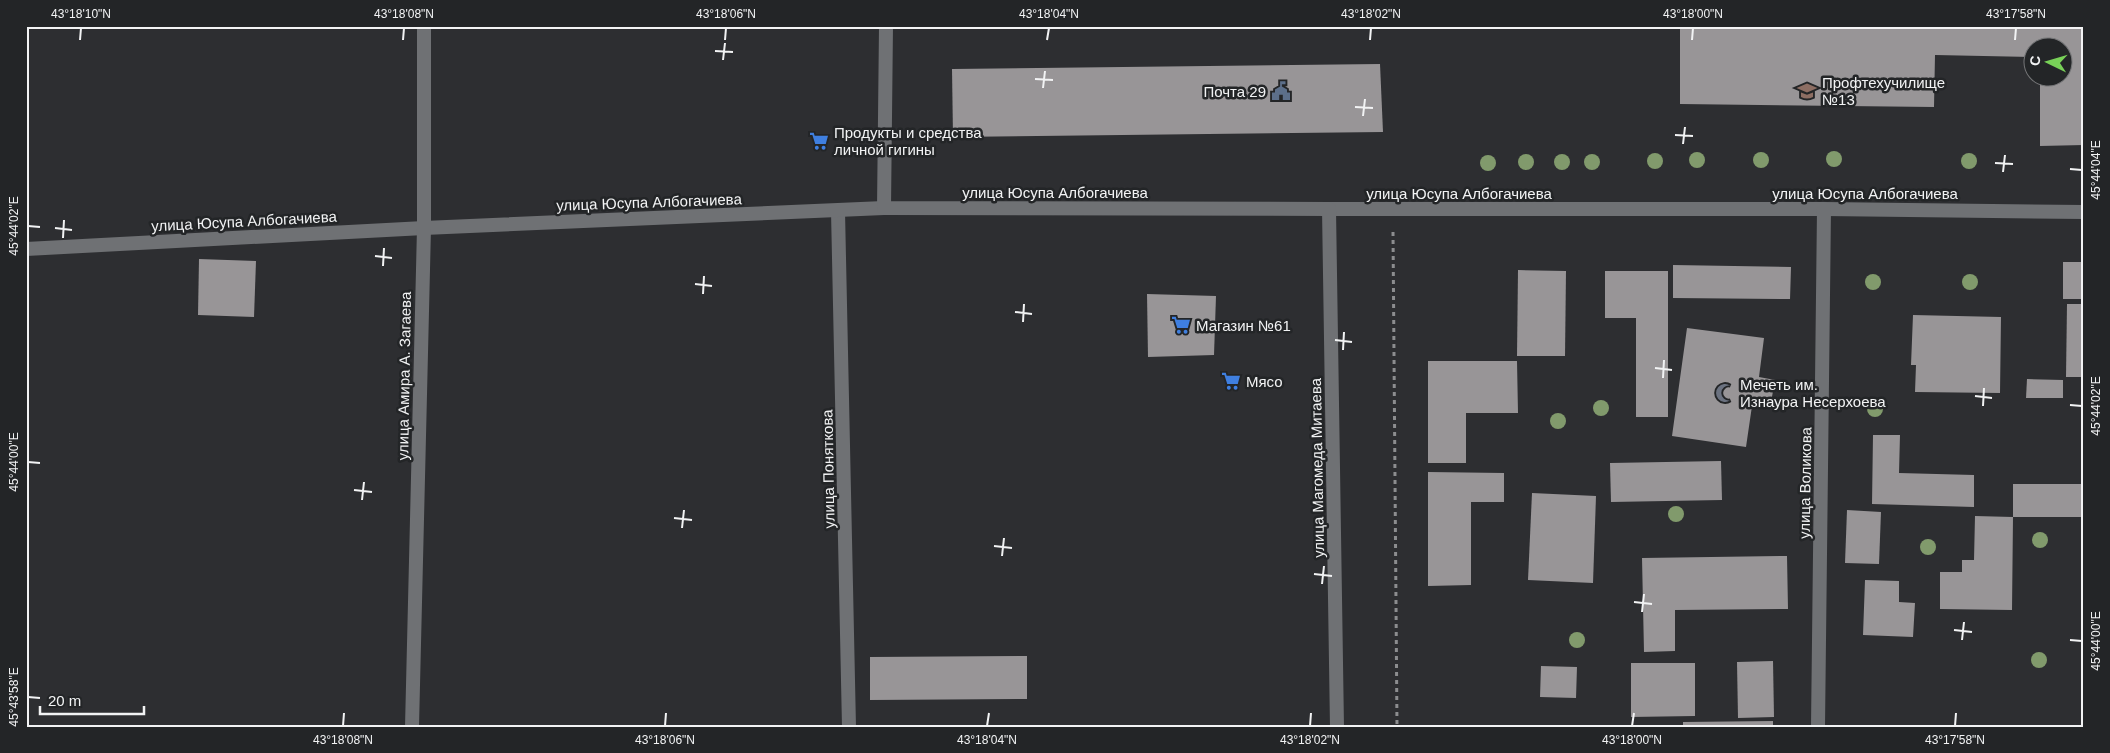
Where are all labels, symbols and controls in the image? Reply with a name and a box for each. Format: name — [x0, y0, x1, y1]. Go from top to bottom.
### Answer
text: 43°18'10"N — [51, 7, 111, 21]
text: 43°18'08"N — [374, 7, 434, 21]
text: 43°18'06"N — [696, 7, 756, 21]
text: 43°18'04"N — [1019, 7, 1079, 21]
text: 43°18'02"N — [1341, 7, 1401, 21]
text: 43°18'00"N — [1663, 7, 1723, 21]
text: 43°17'58"N — [1986, 7, 2046, 21]
north arrow — [2022, 38, 2072, 88]
text: С — [2027, 55, 2043, 67]
place label: Профтехучилище №13 — [1822, 74, 1945, 108]
public building icon: Почта 29 — [1270, 80, 1292, 102]
school or university icon: Профтехучилище №13 — [1796, 80, 1818, 102]
place label: Почта 29 — [1203, 83, 1266, 100]
place label: Продукты и средства личной гигины — [834, 124, 982, 158]
supermarket icon: Продукты и средства личной гигины — [808, 130, 830, 152]
text: 45°44'04"E — [2089, 140, 2103, 200]
street label: улица Юсупа Албогачиева — [962, 184, 1149, 201]
street label: улица Юсупа Албогачиева — [1366, 185, 1553, 202]
street label: улица Юсупа Албогачиева — [1772, 185, 1959, 202]
street label: улица Юсупа Албогачиева — [556, 190, 743, 214]
text: 45°44'02"E — [7, 196, 21, 256]
street label: улица Юсупа Албогачиева — [151, 208, 338, 234]
street label: улица Амира А. Загаева — [394, 291, 414, 460]
supermarket icon: Магазин №61 — [1170, 314, 1192, 336]
place label: Магазин №61 — [1196, 317, 1291, 334]
supermarket icon: Мясо — [1220, 370, 1242, 392]
place label: Мясо — [1246, 373, 1283, 390]
place label: Мечеть им. Изнаура Несерхоева — [1740, 376, 1886, 410]
text: 45°44'02"E — [2089, 376, 2103, 436]
street label: улица Магомеда Митаева — [1307, 377, 1327, 558]
mosque icon: Мечеть им. Изнаура Несерхоева — [1714, 382, 1736, 404]
street label: улица Поняткова — [818, 409, 838, 529]
street label: улица Воликова — [1796, 426, 1814, 539]
text: 45°44'00"E — [7, 432, 21, 492]
text: 45°44'00"E — [2089, 611, 2103, 671]
text: 45°43'58"E — [7, 667, 21, 727]
scale bar — [40, 683, 144, 715]
text: 20 m — [48, 692, 81, 709]
text: 43°18'08"N — [313, 733, 373, 747]
text: 43°18'06"N — [635, 733, 695, 747]
text: 43°18'04"N — [957, 733, 1017, 747]
text: 43°18'02"N — [1280, 733, 1340, 747]
text: 43°18'00"N — [1602, 733, 1662, 747]
text: 43°17'58"N — [1925, 733, 1985, 747]

